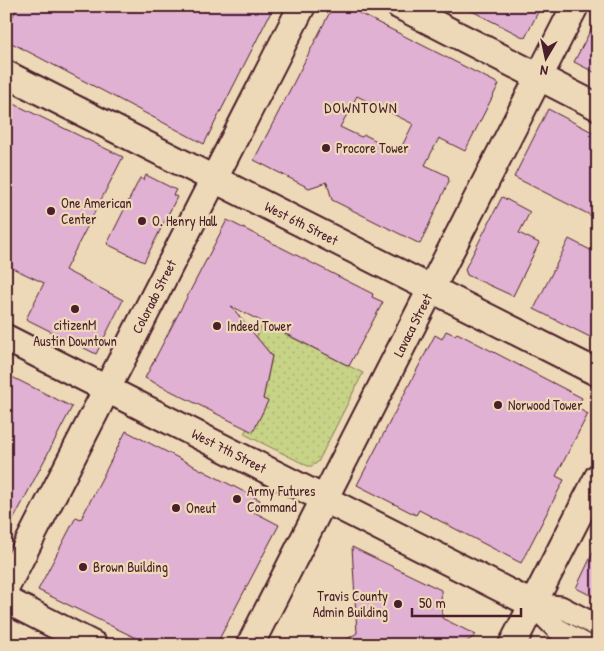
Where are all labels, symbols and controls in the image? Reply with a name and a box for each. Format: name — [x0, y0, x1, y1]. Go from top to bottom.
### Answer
north arrow — [522, 32, 572, 82]
text: N — [538, 61, 549, 81]
district label: DOWNTOWN — [324, 97, 398, 118]
place label: Procore Tower — [336, 138, 409, 157]
marker: Procore Tower — [320, 142, 332, 154]
place label: One American Center — [61, 193, 132, 228]
street label: West 6th Street — [262, 196, 342, 249]
marker: One American Center — [45, 205, 57, 217]
place label: O. Henry Hall — [152, 211, 218, 231]
marker: O. Henry Hall — [136, 215, 148, 227]
street label: Colorado Street — [127, 256, 180, 337]
street label: Lavaca Street — [388, 290, 436, 360]
marker: citizenM Austin Downtown — [69, 303, 81, 315]
place label: citizenM Austin Downtown — [33, 315, 117, 350]
place label: Indeed Tower — [227, 316, 292, 335]
marker: Indeed Tower — [211, 320, 223, 332]
place label: Norwood Tower — [508, 395, 583, 414]
marker: Norwood Tower — [492, 399, 504, 411]
street label: West 7th Street — [189, 424, 270, 477]
place label: Army Futures Command — [247, 481, 316, 516]
marker: Army Futures Command — [231, 493, 243, 505]
place label: Oneut — [186, 498, 216, 517]
marker: Oneut — [170, 502, 182, 514]
place label: Brown Building — [93, 557, 168, 577]
marker: Brown Building — [77, 561, 89, 573]
place label: Travis County Admin Building — [313, 586, 388, 622]
scale bar — [412, 586, 520, 618]
text: 50 m — [419, 592, 446, 613]
marker: Travis County Admin Building — [392, 598, 404, 610]

